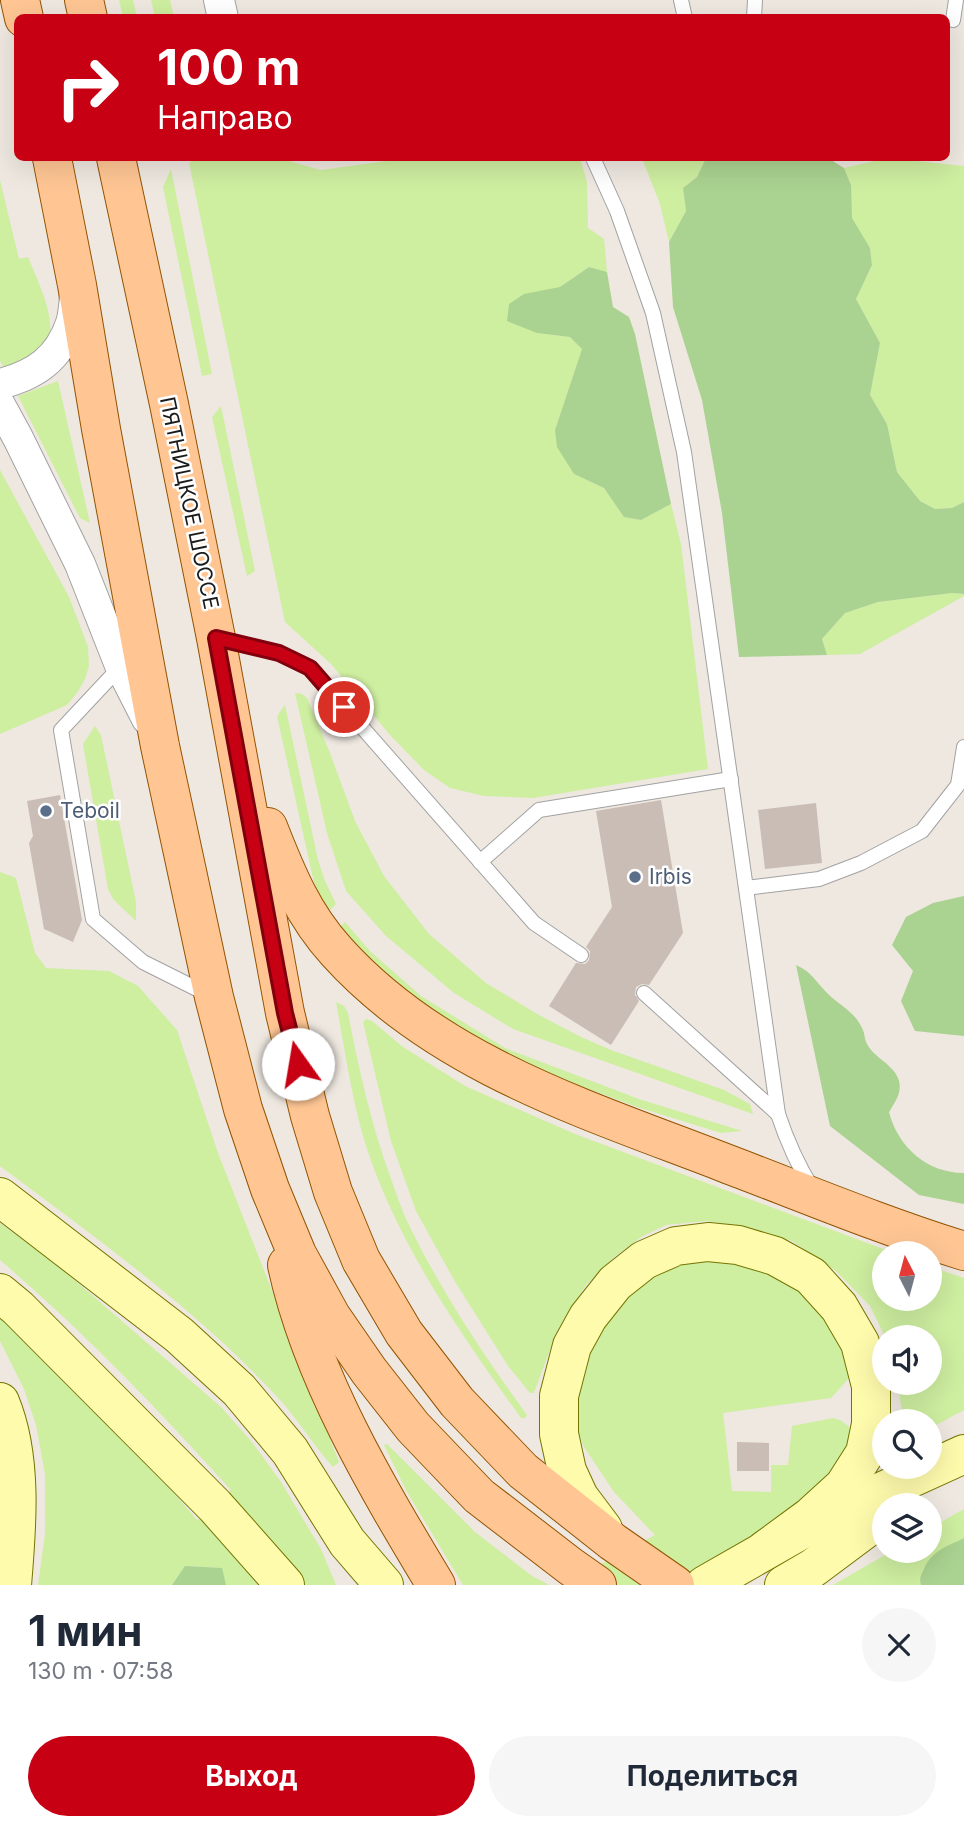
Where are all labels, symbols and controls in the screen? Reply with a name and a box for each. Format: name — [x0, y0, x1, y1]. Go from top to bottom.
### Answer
text: 100 m — [157, 38, 301, 97]
icon: right — [42, 42, 133, 133]
text: Направо — [157, 98, 293, 137]
street label: ПЯТНИЦКОЕ ШОССЕ — [155, 394, 224, 611]
pin — [314, 677, 374, 737]
icon: arrive — [325, 688, 363, 726]
place label: Teboil — [60, 798, 120, 823]
marker: Teboil — [38, 803, 54, 819]
place label: Irbis — [649, 864, 692, 889]
marker: Irbis — [627, 869, 643, 885]
position arrow — [261, 1027, 335, 1101]
north arrow — [872, 1241, 942, 1311]
map controls — [872, 1241, 942, 1563]
button: sound — [872, 1325, 942, 1395]
button: search — [872, 1409, 942, 1479]
button: layers — [872, 1493, 942, 1563]
text: 1 мин — [28, 1605, 142, 1656]
button: close — [862, 1608, 936, 1682]
text: 130 m · 07:58 — [28, 1657, 173, 1685]
button: Выход — [28, 1736, 475, 1816]
button: Поделиться — [489, 1736, 936, 1816]

